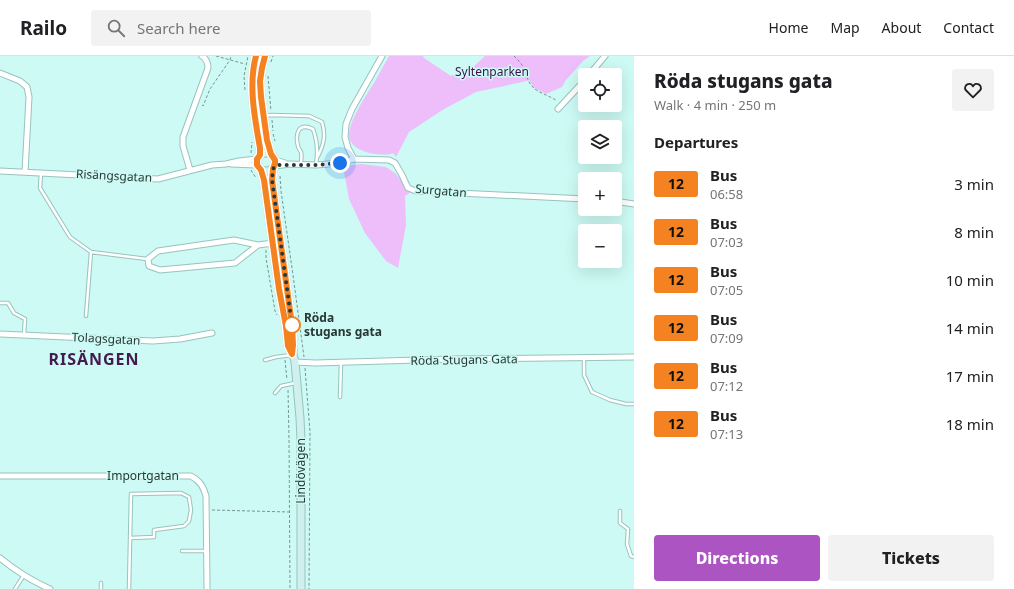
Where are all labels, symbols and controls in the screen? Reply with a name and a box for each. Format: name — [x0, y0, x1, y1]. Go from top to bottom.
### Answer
search box — [91, 10, 371, 46]
text: Railo — [20, 15, 67, 41]
icon: search — [105, 17, 127, 39]
text: Search here — [137, 18, 221, 38]
text: Home — [769, 18, 808, 37]
text: Map — [830, 18, 860, 37]
text: About — [882, 18, 921, 37]
text: Contact — [943, 18, 994, 37]
park label: Syltenparken — [455, 63, 529, 80]
map controls — [578, 68, 622, 268]
button: locate — [578, 68, 622, 112]
text: Röda stugans gata — [654, 68, 833, 94]
button: heart — [952, 69, 994, 111]
text: Walk · 4 min · 250 m — [654, 96, 776, 114]
button: layers — [578, 120, 622, 164]
text: Departures — [654, 132, 738, 152]
your location — [330, 153, 350, 173]
street label: Risängsgatan — [76, 165, 153, 186]
text: Bus — [710, 165, 737, 185]
button: + — [578, 172, 622, 216]
text: 12 — [668, 174, 684, 193]
text: 3 min — [954, 174, 994, 194]
street label: Surgatan — [415, 180, 467, 201]
text: 06:58 — [710, 185, 743, 203]
text: Bus — [710, 213, 737, 233]
text: 12 — [668, 222, 684, 241]
text: 8 min — [954, 222, 994, 242]
button: − — [578, 224, 622, 268]
text: 07:03 — [710, 233, 743, 251]
text: Bus — [710, 261, 737, 281]
text: 12 — [668, 270, 684, 289]
text: 10 min — [946, 270, 994, 290]
text: 07:05 — [710, 281, 743, 299]
place label: Röda stugans gata — [304, 309, 382, 340]
text: Bus — [710, 309, 737, 329]
marker: Röda stugans gata — [283, 316, 301, 334]
text: 12 — [668, 318, 684, 337]
text: 14 min — [946, 318, 994, 338]
street label: Tolagsgatan — [71, 328, 141, 349]
text: 07:09 — [710, 329, 743, 347]
district label: RISÄNGEN — [48, 348, 140, 370]
street label: Röda Stugans Gata — [410, 350, 518, 369]
text: Bus — [710, 357, 737, 377]
text: 12 — [668, 366, 684, 385]
text: 17 min — [946, 366, 994, 386]
text: 07:12 — [710, 377, 743, 395]
text: Bus — [710, 405, 737, 425]
text: 12 — [668, 414, 684, 433]
text: 18 min — [946, 414, 994, 434]
text: 07:13 — [710, 425, 743, 443]
street label: Lindövägen — [292, 438, 309, 504]
street label: Importgatan — [107, 467, 179, 484]
button: Directions — [654, 535, 820, 581]
button: Tickets — [828, 535, 994, 581]

